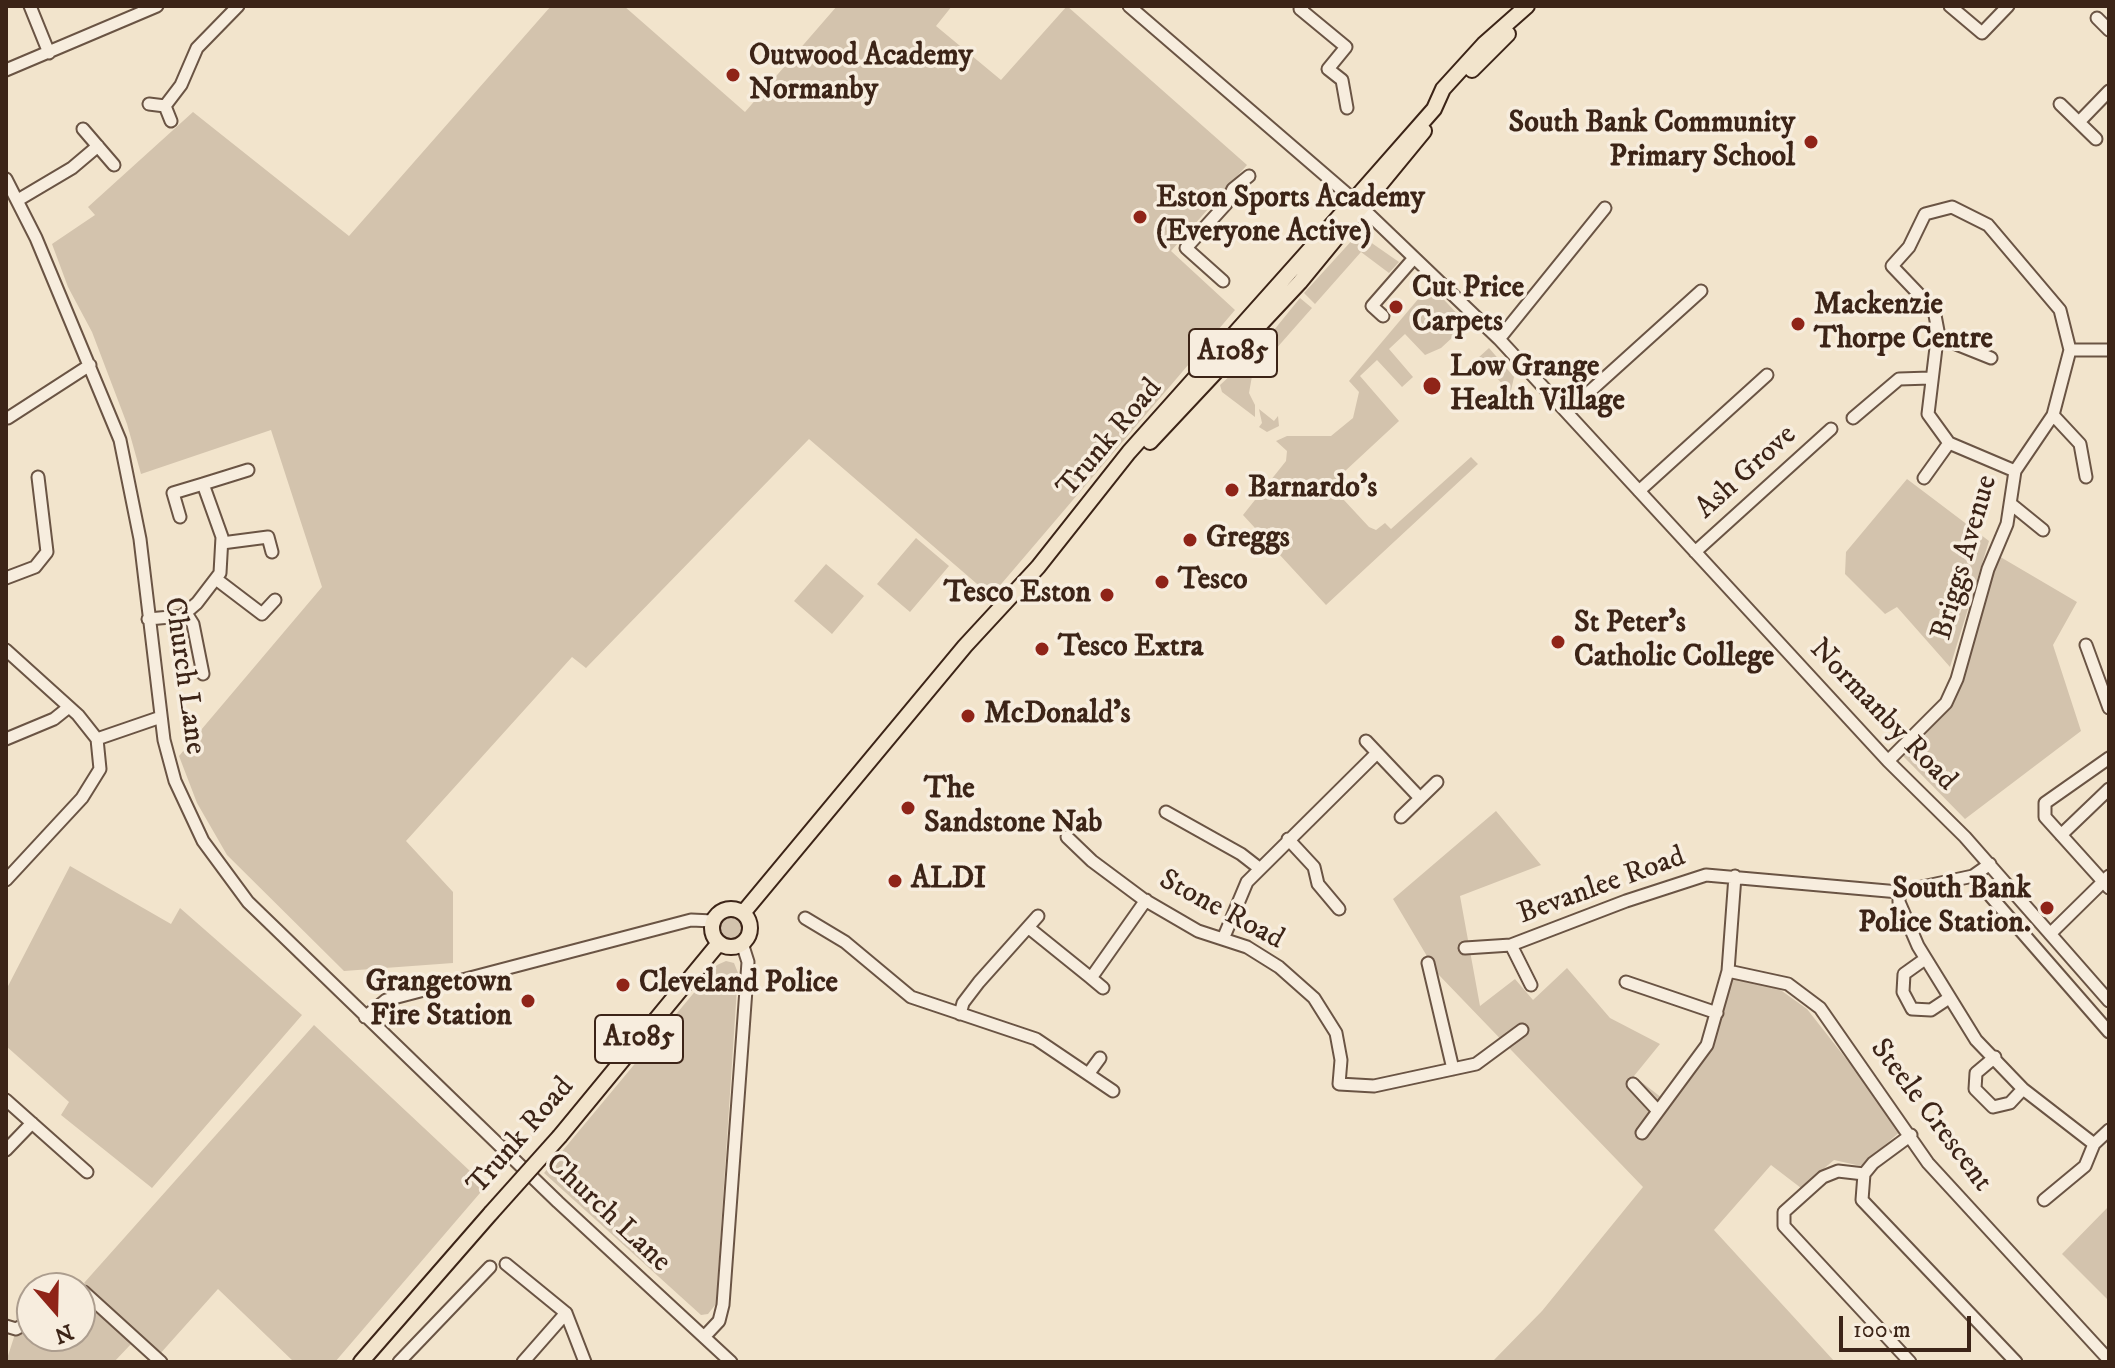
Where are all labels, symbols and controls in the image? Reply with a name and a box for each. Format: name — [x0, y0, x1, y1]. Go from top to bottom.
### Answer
place label: Outwood Academy Normanby — [749, 40, 973, 110]
marker: Outwood Academy Normanby — [724, 66, 742, 84]
place label: South Bank Community Primary School — [1509, 107, 1795, 178]
marker: South Bank Community Primary School — [1802, 133, 1820, 151]
place label: Eston Sports Academy (Everyone Active) — [1156, 182, 1425, 252]
marker: Eston Sports Academy (Everyone Active) — [1131, 208, 1149, 226]
place label: Cut Price Carpets — [1412, 272, 1524, 342]
place label: Mackenzie Thorpe Centre — [1814, 289, 1993, 360]
marker: Cut Price Carpets — [1387, 298, 1405, 316]
marker: Mackenzie Thorpe Centre — [1789, 315, 1807, 333]
road number: A1085 — [1189, 329, 1277, 377]
place label: Low Grange Health Village — [1450, 351, 1625, 422]
street label: Trunk Road — [1051, 372, 1171, 506]
marker: Low Grange Health Village — [1421, 375, 1443, 397]
street label: Ash Grove — [1689, 418, 1805, 528]
street label: Briggs Avenue — [1925, 471, 2007, 645]
place label: Barnardo's — [1248, 472, 1377, 508]
marker: Barnardo's — [1223, 481, 1241, 499]
place label: Greggs — [1206, 522, 1290, 558]
marker: Greggs — [1181, 531, 1199, 549]
place label: Tesco — [1178, 564, 1248, 600]
marker: Tesco — [1153, 573, 1171, 591]
place label: Tesco Eston — [944, 577, 1091, 613]
marker: Tesco Eston — [1098, 586, 1116, 604]
street label: Church Lane — [154, 595, 212, 757]
place label: St Peter's Catholic College — [1574, 607, 1774, 678]
place label: Tesco Extra — [1058, 631, 1204, 667]
street label: Normanby Road — [1800, 632, 1964, 800]
marker: St Peter's Catholic College — [1549, 633, 1567, 651]
marker: Tesco Extra — [1033, 640, 1051, 658]
place label: McDonald's — [984, 698, 1131, 734]
marker: McDonald's — [959, 707, 977, 725]
place label: The Sandstone Nab — [924, 773, 1102, 844]
marker: The Sandstone Nab — [899, 799, 917, 817]
street label: Bevanlee Road — [1513, 840, 1691, 934]
place label: ALDI — [911, 863, 986, 899]
street label: Stone Road — [1152, 863, 1290, 959]
marker: ALDI — [886, 872, 904, 890]
place label: South Bank Police Station. — [1858, 873, 2031, 944]
marker: South Bank Police Station. — [2038, 899, 2056, 917]
place label: Grangetown Fire Station — [365, 966, 512, 1036]
place label: Cleveland Police — [639, 967, 838, 1003]
marker: Cleveland Police — [614, 976, 632, 994]
marker: Grangetown Fire Station — [519, 992, 537, 1010]
road number: A1085 — [595, 1015, 683, 1063]
street label: Steele Crescent — [1861, 1033, 1999, 1199]
street label: Trunk Road — [461, 1071, 583, 1203]
street label: Church Lane — [537, 1147, 677, 1281]
north arrow — [16, 1272, 96, 1352]
scale bar — [1843, 1300, 1975, 1350]
text: 100 m — [1853, 1315, 1911, 1345]
text: N — [51, 1317, 77, 1349]

